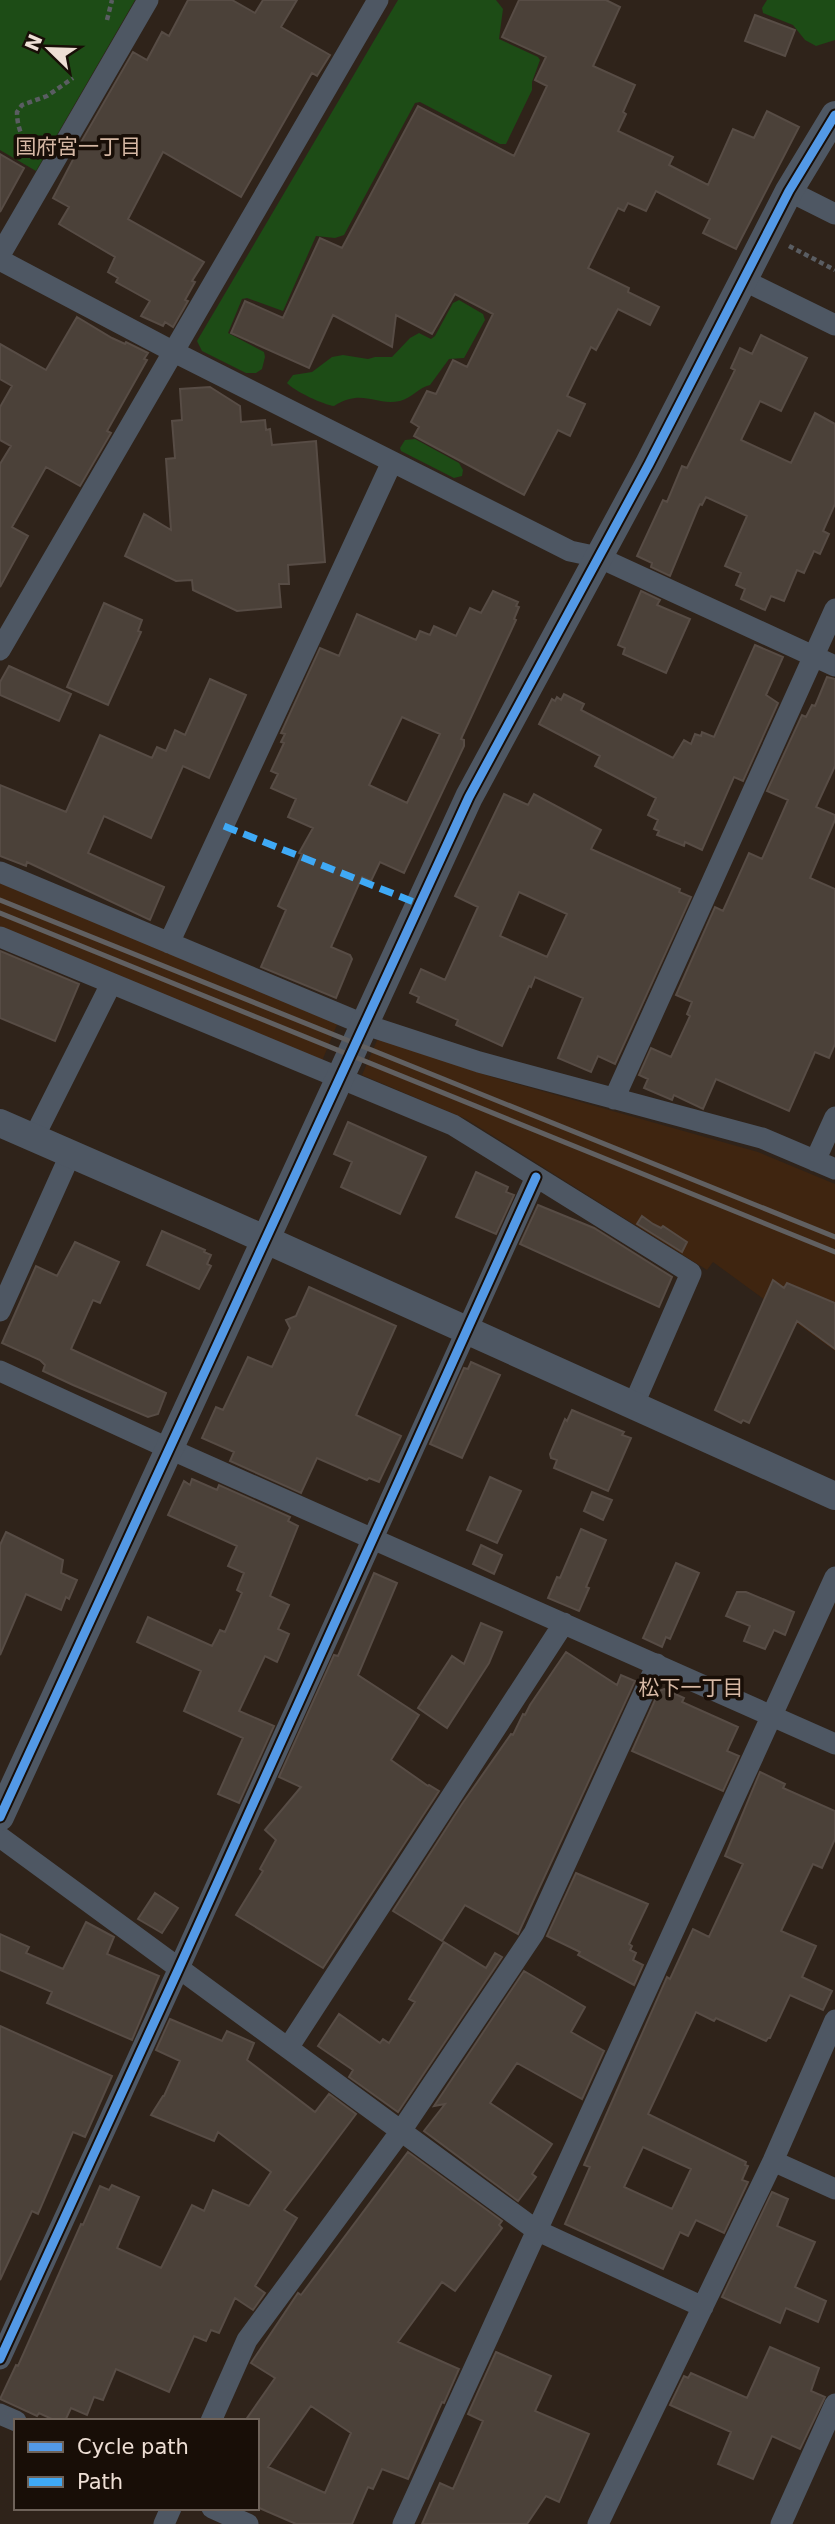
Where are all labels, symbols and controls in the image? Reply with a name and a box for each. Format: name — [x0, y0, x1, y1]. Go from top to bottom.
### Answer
north arrow — [14, 14, 84, 84]
text: N — [20, 31, 47, 54]
district label: 国府宮一丁目 — [15, 135, 141, 159]
district label: 松下一丁目 — [639, 1676, 744, 1700]
legend — [14, 2419, 259, 2510]
text: Cycle path — [77, 2435, 189, 2459]
text: Path — [77, 2470, 123, 2494]

